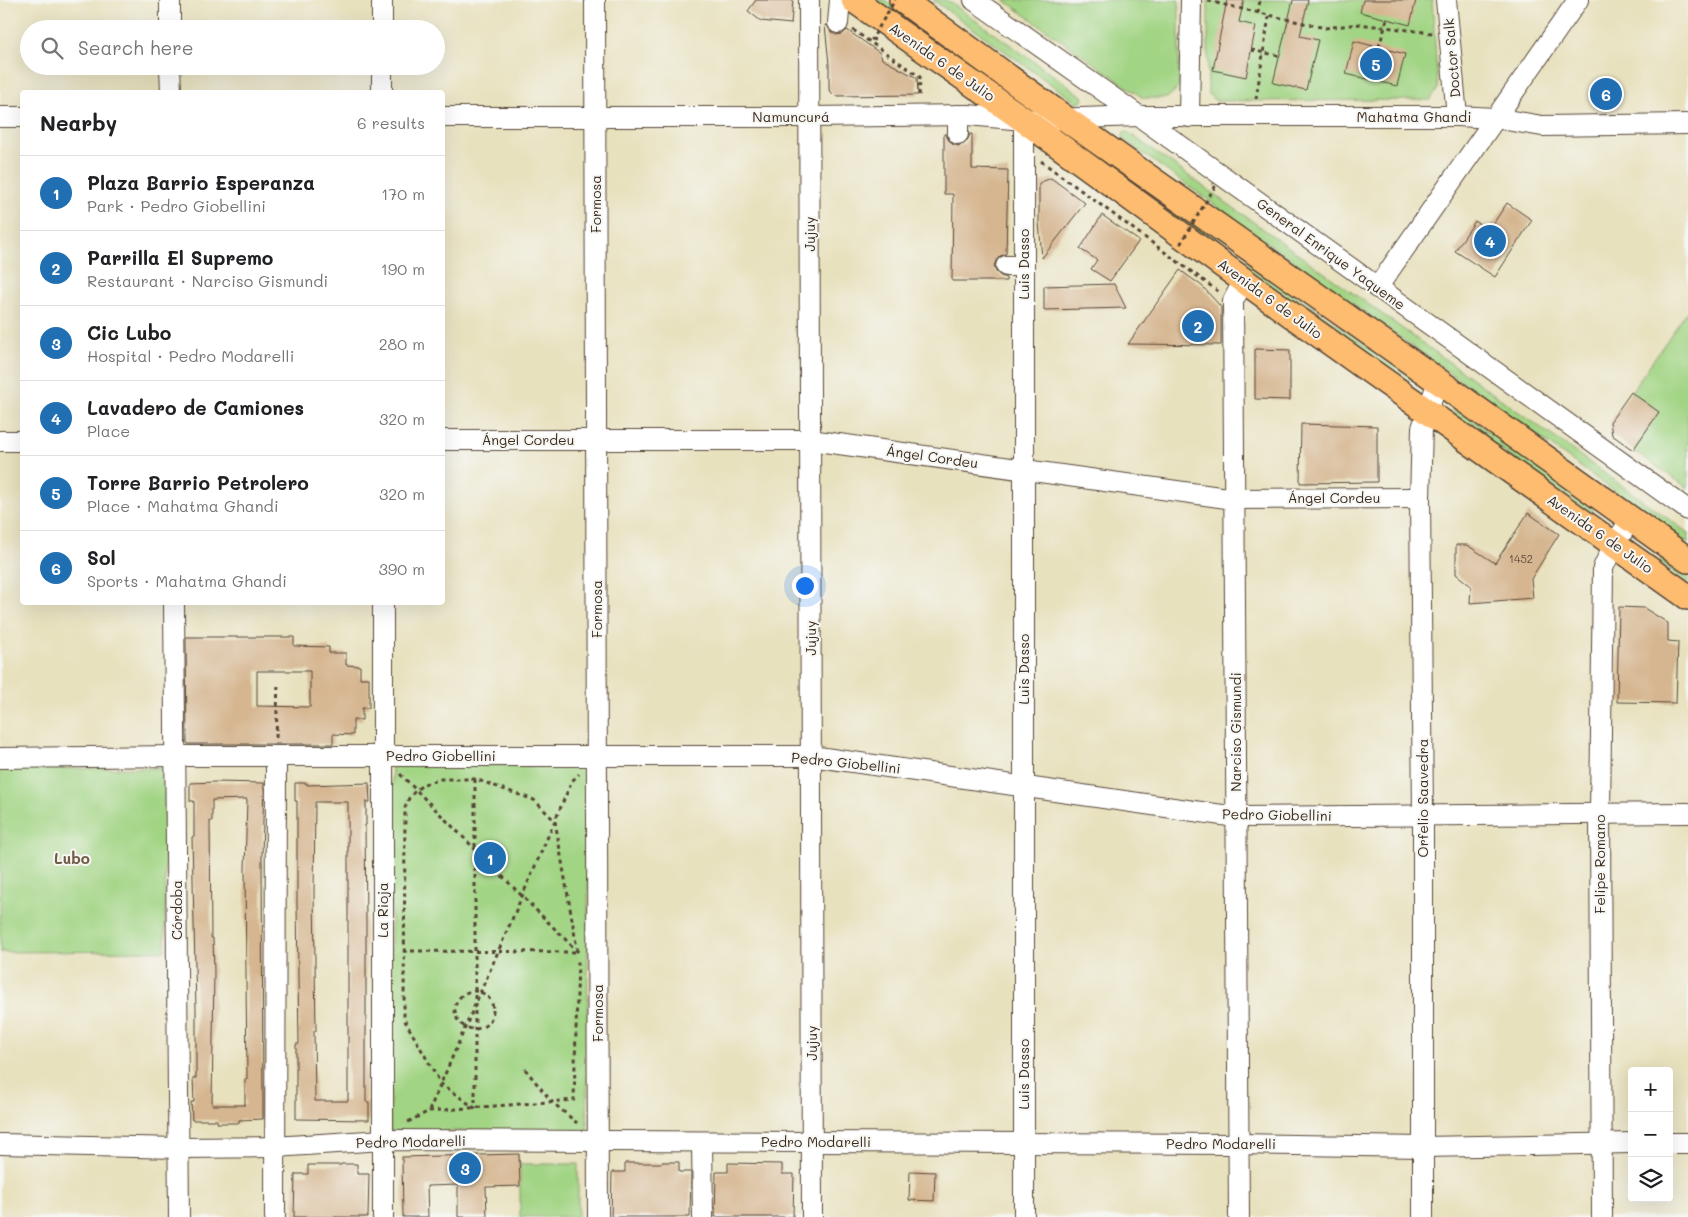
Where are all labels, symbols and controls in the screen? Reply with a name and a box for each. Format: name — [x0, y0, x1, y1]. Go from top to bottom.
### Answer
street label: Avenida 6 de Julio — [886, 18, 999, 105]
street label: Doctor Salk — [1439, 18, 1464, 99]
search box — [20, 20, 445, 75]
icon: search — [38, 34, 66, 62]
text: Search here — [78, 35, 194, 60]
pin: 5 — [1360, 45, 1392, 83]
pin: 6 — [1590, 75, 1622, 113]
street label: Namuncurá — [752, 107, 830, 126]
street label: Mahatma Ghandi — [1357, 107, 1471, 126]
text: Nearby — [40, 109, 117, 136]
text: 6 results — [357, 112, 425, 133]
text: Plaza Barrio Esperanza — [87, 170, 315, 195]
street label: Formosa — [586, 175, 605, 233]
text: 1 — [52, 183, 60, 204]
text: 170 m — [381, 183, 425, 204]
street label: General Enrique Yaqueme — [1253, 193, 1409, 314]
text: Park · Pedro Giobellini — [87, 195, 266, 216]
street label: Jujuy — [800, 216, 819, 252]
pin: 4 — [1474, 222, 1506, 260]
street label: Luis Dasso — [1014, 229, 1033, 299]
text: Parrilla El Supremo — [87, 245, 273, 270]
street label: Avenida 6 de Julio — [1214, 254, 1326, 343]
text: 2 — [52, 258, 60, 279]
text: 190 m — [381, 258, 425, 279]
text: Restaurant · Narciso Gismundi — [87, 270, 328, 291]
pin: 2 — [1182, 307, 1214, 345]
text: Cic Lubo — [87, 320, 171, 345]
text: 3 — [51, 333, 61, 354]
text: 280 m — [379, 333, 425, 354]
text: Hospital · Pedro Modarelli — [87, 345, 294, 366]
text: Lavadero de Camiones — [87, 395, 304, 420]
text: 4 — [51, 408, 61, 429]
text: 320 m — [379, 408, 425, 429]
text: Place — [87, 420, 130, 441]
street label: Ángel Cordeu — [482, 430, 574, 449]
street label: Ángel Cordeu — [885, 441, 979, 472]
text: Torre Barrio Petrolero — [87, 470, 309, 495]
text: 5 — [51, 483, 61, 504]
text: 320 m — [379, 483, 425, 504]
street label: Ángel Cordeu — [1288, 488, 1380, 507]
street label: Avenida 6 de Julio — [1544, 490, 1657, 577]
text: Place · Mahatma Ghandi — [87, 495, 279, 516]
text: Sol — [87, 545, 116, 570]
house number: 1452 — [1509, 551, 1533, 566]
text: 6 — [51, 558, 61, 579]
text: 390 m — [378, 558, 425, 579]
text: Sports · Mahatma Ghandi — [87, 570, 287, 591]
your location — [792, 573, 818, 599]
street label: Formosa — [587, 580, 606, 638]
street label: Jujuy — [801, 620, 820, 656]
street label: Luis Dasso — [1014, 634, 1033, 704]
street label: Narciso Gismundi — [1226, 672, 1245, 792]
street label: Orfelio Saavedra — [1413, 739, 1432, 857]
street label: Pedro Giobellini — [386, 746, 496, 765]
street label: Pedro Giobellini — [790, 747, 902, 778]
street label: Pedro Giobellini — [1222, 804, 1332, 825]
street label: Felipe Romano — [1590, 814, 1609, 914]
pin: 1 — [474, 839, 506, 877]
district label: Lubo — [54, 848, 90, 868]
street label: Córdoba — [167, 880, 186, 940]
street label: La Rioja — [373, 882, 392, 938]
street label: Formosa — [588, 984, 607, 1042]
street label: Jujuy — [802, 1025, 821, 1061]
street label: Luis Dasso — [1014, 1039, 1033, 1109]
map controls — [1628, 1067, 1673, 1202]
button: + — [1628, 1067, 1673, 1112]
button: − — [1628, 1112, 1673, 1157]
street label: Pedro Modarelli — [356, 1131, 466, 1152]
street label: Pedro Modarelli — [761, 1132, 871, 1151]
street label: Pedro Modarelli — [1166, 1134, 1276, 1153]
pin: 3 — [449, 1149, 481, 1187]
button: layers — [1628, 1157, 1673, 1202]

